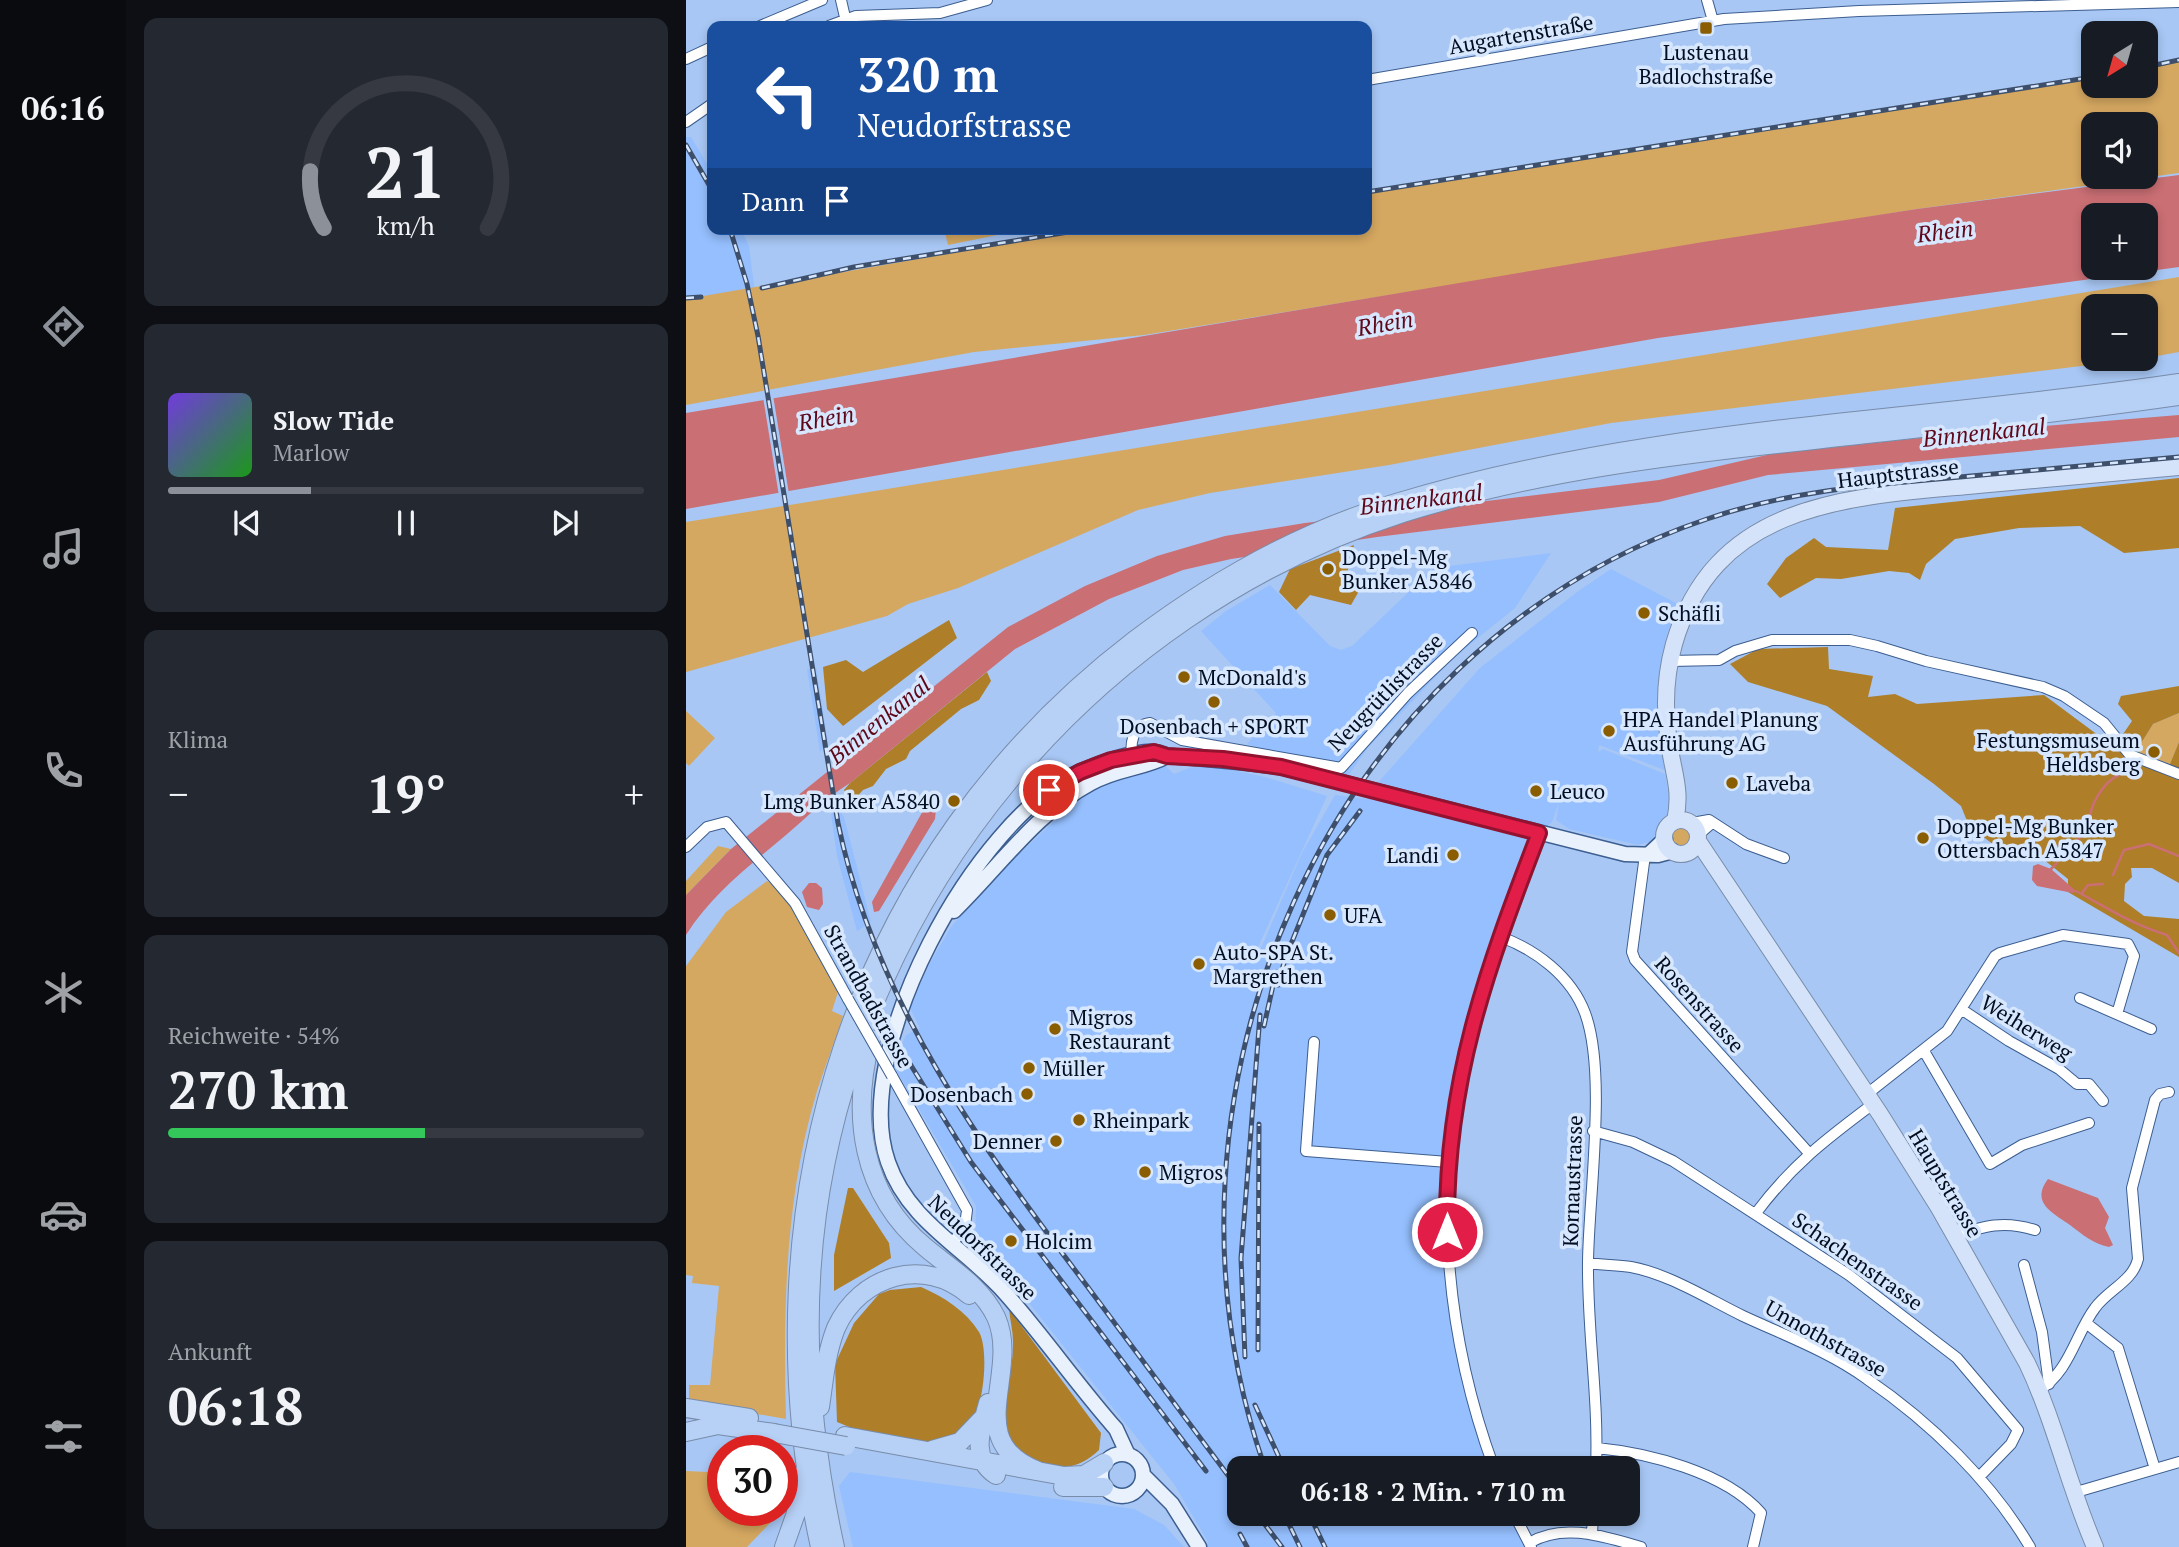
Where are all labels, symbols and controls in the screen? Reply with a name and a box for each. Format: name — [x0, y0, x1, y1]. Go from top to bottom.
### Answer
street label: Augartenstraße — [1446, 7, 1596, 61]
marker: Lustenau Badlochstraße — [1698, 20, 1714, 36]
north arrow — [2081, 21, 2158, 98]
map controls — [2081, 21, 2158, 371]
place label: Lustenau Badlochstraße — [1639, 38, 1773, 90]
text: 320 m — [857, 41, 999, 106]
icon: left — [742, 49, 833, 140]
text: 06:16 — [21, 87, 105, 129]
text: Neudorfstrasse — [857, 104, 1072, 146]
button: sound — [2081, 112, 2158, 189]
text: 21 — [365, 122, 447, 219]
icon: arrive — [818, 182, 856, 220]
text: Dann — [742, 184, 804, 218]
button: + — [2081, 203, 2158, 280]
text: km/h — [377, 209, 435, 242]
water label: Rhein — [1914, 212, 1975, 250]
button: − — [2081, 294, 2158, 371]
icon: directions — [39, 302, 88, 351]
water label: Rhein — [1354, 303, 1415, 343]
water label: Rhein — [795, 398, 856, 438]
text: Slow Tide — [273, 403, 394, 437]
water label: Binnenkanal — [1920, 410, 2048, 454]
text: Marlow — [273, 437, 350, 468]
street label: Hauptstrasse — [1836, 452, 1960, 494]
water label: Binnenkanal — [1357, 476, 1485, 522]
icon: previous — [228, 504, 266, 542]
icon: pause — [387, 504, 425, 542]
icon: next — [546, 504, 584, 542]
icon: music — [39, 524, 88, 573]
place label: Doppel-Mg Bunker A5846 — [1342, 543, 1472, 595]
marker: Doppel-Mg Bunker A5846 — [1320, 561, 1336, 577]
place label: Schäfli — [1658, 599, 1721, 627]
marker: Schäfli — [1636, 605, 1652, 621]
street label: Neugrütlistrasse — [1321, 627, 1449, 757]
place label: McDonald's — [1198, 663, 1307, 691]
water label: Binnenkanal — [821, 669, 937, 771]
marker: McDonald's — [1176, 669, 1192, 685]
marker: Dosenbach + SPORT — [1206, 694, 1222, 710]
place label: HPA Handel Planung Ausführung AG — [1623, 705, 1819, 757]
place label: Dosenbach + SPORT — [1120, 712, 1308, 740]
marker: HPA Handel Planung Ausführung AG — [1601, 723, 1617, 739]
text: Klima — [168, 724, 228, 755]
place label: Festungsmuseum Heldsberg — [1976, 726, 2141, 778]
marker: Festungsmuseum Heldsberg — [2146, 744, 2162, 760]
icon: phone — [39, 746, 88, 795]
text: 19° — [366, 759, 446, 828]
pin — [1019, 760, 1079, 820]
text: − — [168, 769, 188, 819]
text: + — [624, 769, 644, 819]
place label: Laveba — [1746, 769, 1811, 797]
icon: arrive — [1030, 771, 1068, 809]
marker: Laveba — [1724, 775, 1740, 791]
place label: Leuco — [1550, 777, 1605, 805]
marker: Leuco — [1528, 783, 1544, 799]
place label: Lmg Bunker A5840 — [764, 787, 940, 815]
marker: Lmg Bunker A5840 — [946, 793, 962, 809]
place label: Doppel-Mg Bunker Ottersbach A5847 — [1937, 812, 2114, 864]
marker: Doppel-Mg Bunker Ottersbach A5847 — [1915, 830, 1931, 846]
place label: Landi — [1386, 841, 1439, 869]
marker: Landi — [1445, 847, 1461, 863]
place label: UFA — [1344, 901, 1383, 929]
marker: UFA — [1322, 907, 1338, 923]
street label: Strandbadstrasse — [818, 919, 920, 1073]
place label: Auto-SPA St. Margrethen — [1213, 938, 1334, 990]
street label: Rosenstrasse — [1649, 950, 1751, 1058]
marker: Auto-SPA St. Margrethen — [1191, 956, 1207, 972]
icon: climate — [39, 968, 88, 1017]
street label: Weiherweg — [1976, 988, 2079, 1067]
place label: Migros Restaurant — [1069, 1003, 1171, 1055]
text: Reichweite · 54% — [168, 1020, 340, 1051]
marker: Migros Restaurant — [1047, 1021, 1063, 1037]
place label: Müller — [1043, 1054, 1105, 1082]
text: 270 km — [168, 1055, 349, 1124]
marker: Müller — [1021, 1060, 1037, 1076]
place label: Dosenbach — [910, 1080, 1013, 1108]
marker: Dosenbach — [1019, 1086, 1035, 1102]
place label: Rheinpark — [1093, 1106, 1190, 1134]
marker: Rheinpark — [1071, 1112, 1087, 1128]
street label: Kornaustrasse — [1556, 1115, 1588, 1247]
street label: Hauptstrasse — [1903, 1124, 1989, 1242]
place label: Denner — [973, 1127, 1042, 1155]
marker: Denner — [1048, 1133, 1064, 1149]
place label: Migros — [1159, 1158, 1223, 1186]
marker: Migros — [1137, 1164, 1153, 1180]
street label: Neudorfstrasse — [923, 1188, 1043, 1306]
icon: car — [39, 1190, 88, 1239]
position arrow — [1410, 1195, 1484, 1269]
street label: Schachenstrasse — [1787, 1206, 1929, 1316]
place label: Holcim — [1025, 1227, 1092, 1255]
marker: Holcim — [1003, 1233, 1019, 1249]
street label: Unnothstrasse — [1760, 1293, 1892, 1383]
text: Ankunft — [168, 1336, 252, 1367]
text: 06:18 — [168, 1371, 303, 1440]
icon: filters — [39, 1412, 88, 1461]
speed limit sign: 30 — [707, 1435, 798, 1526]
text: 06:18 · 2 Min. · 710 m — [1301, 1474, 1566, 1508]

